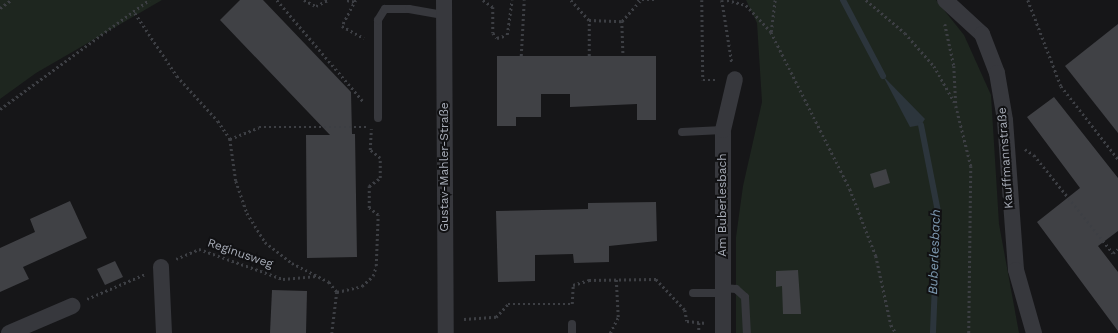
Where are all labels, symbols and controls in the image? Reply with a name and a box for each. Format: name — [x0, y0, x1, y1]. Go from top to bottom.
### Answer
street label: Gustav-Mahler-Straße — [438, 102, 452, 232]
street label: Kauffmannstraße — [995, 107, 1017, 209]
street label: Am Buberlesbach — [716, 153, 730, 257]
water label: Buberlesbach — [926, 209, 944, 295]
street label: Reginusweg — [205, 236, 275, 272]

